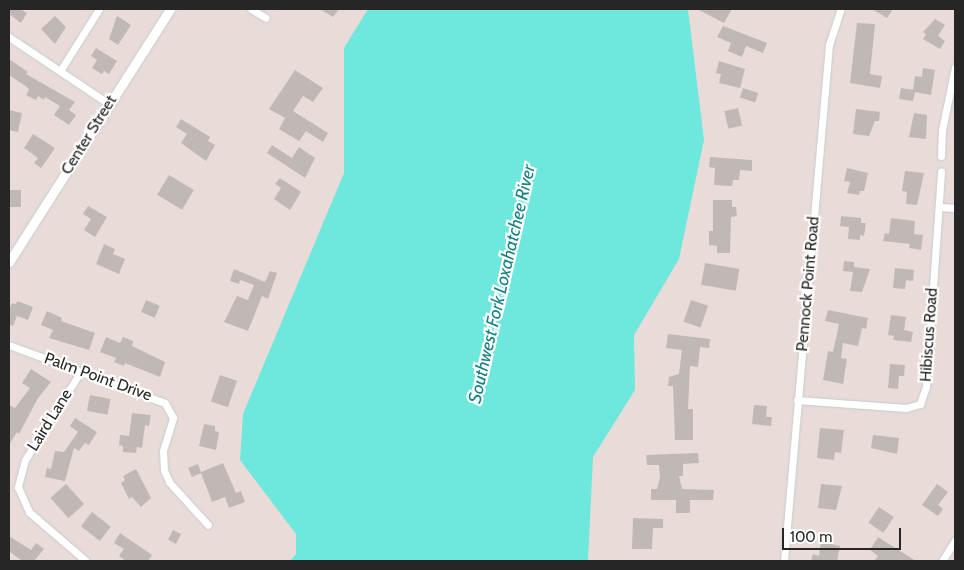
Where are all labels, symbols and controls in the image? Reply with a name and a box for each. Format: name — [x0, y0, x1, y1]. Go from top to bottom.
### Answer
street label: Center Street — [57, 92, 121, 178]
water label: Southwest Fork Loxahatchee River — [464, 163, 540, 405]
street label: Pennock Point Road — [793, 216, 823, 352]
street label: Hibiscus Road — [916, 287, 942, 383]
street label: Palm Point Drive — [42, 349, 154, 405]
street label: Laird Lane — [24, 386, 76, 454]
scale bar — [784, 518, 903, 550]
text: 100 m — [790, 528, 832, 546]

